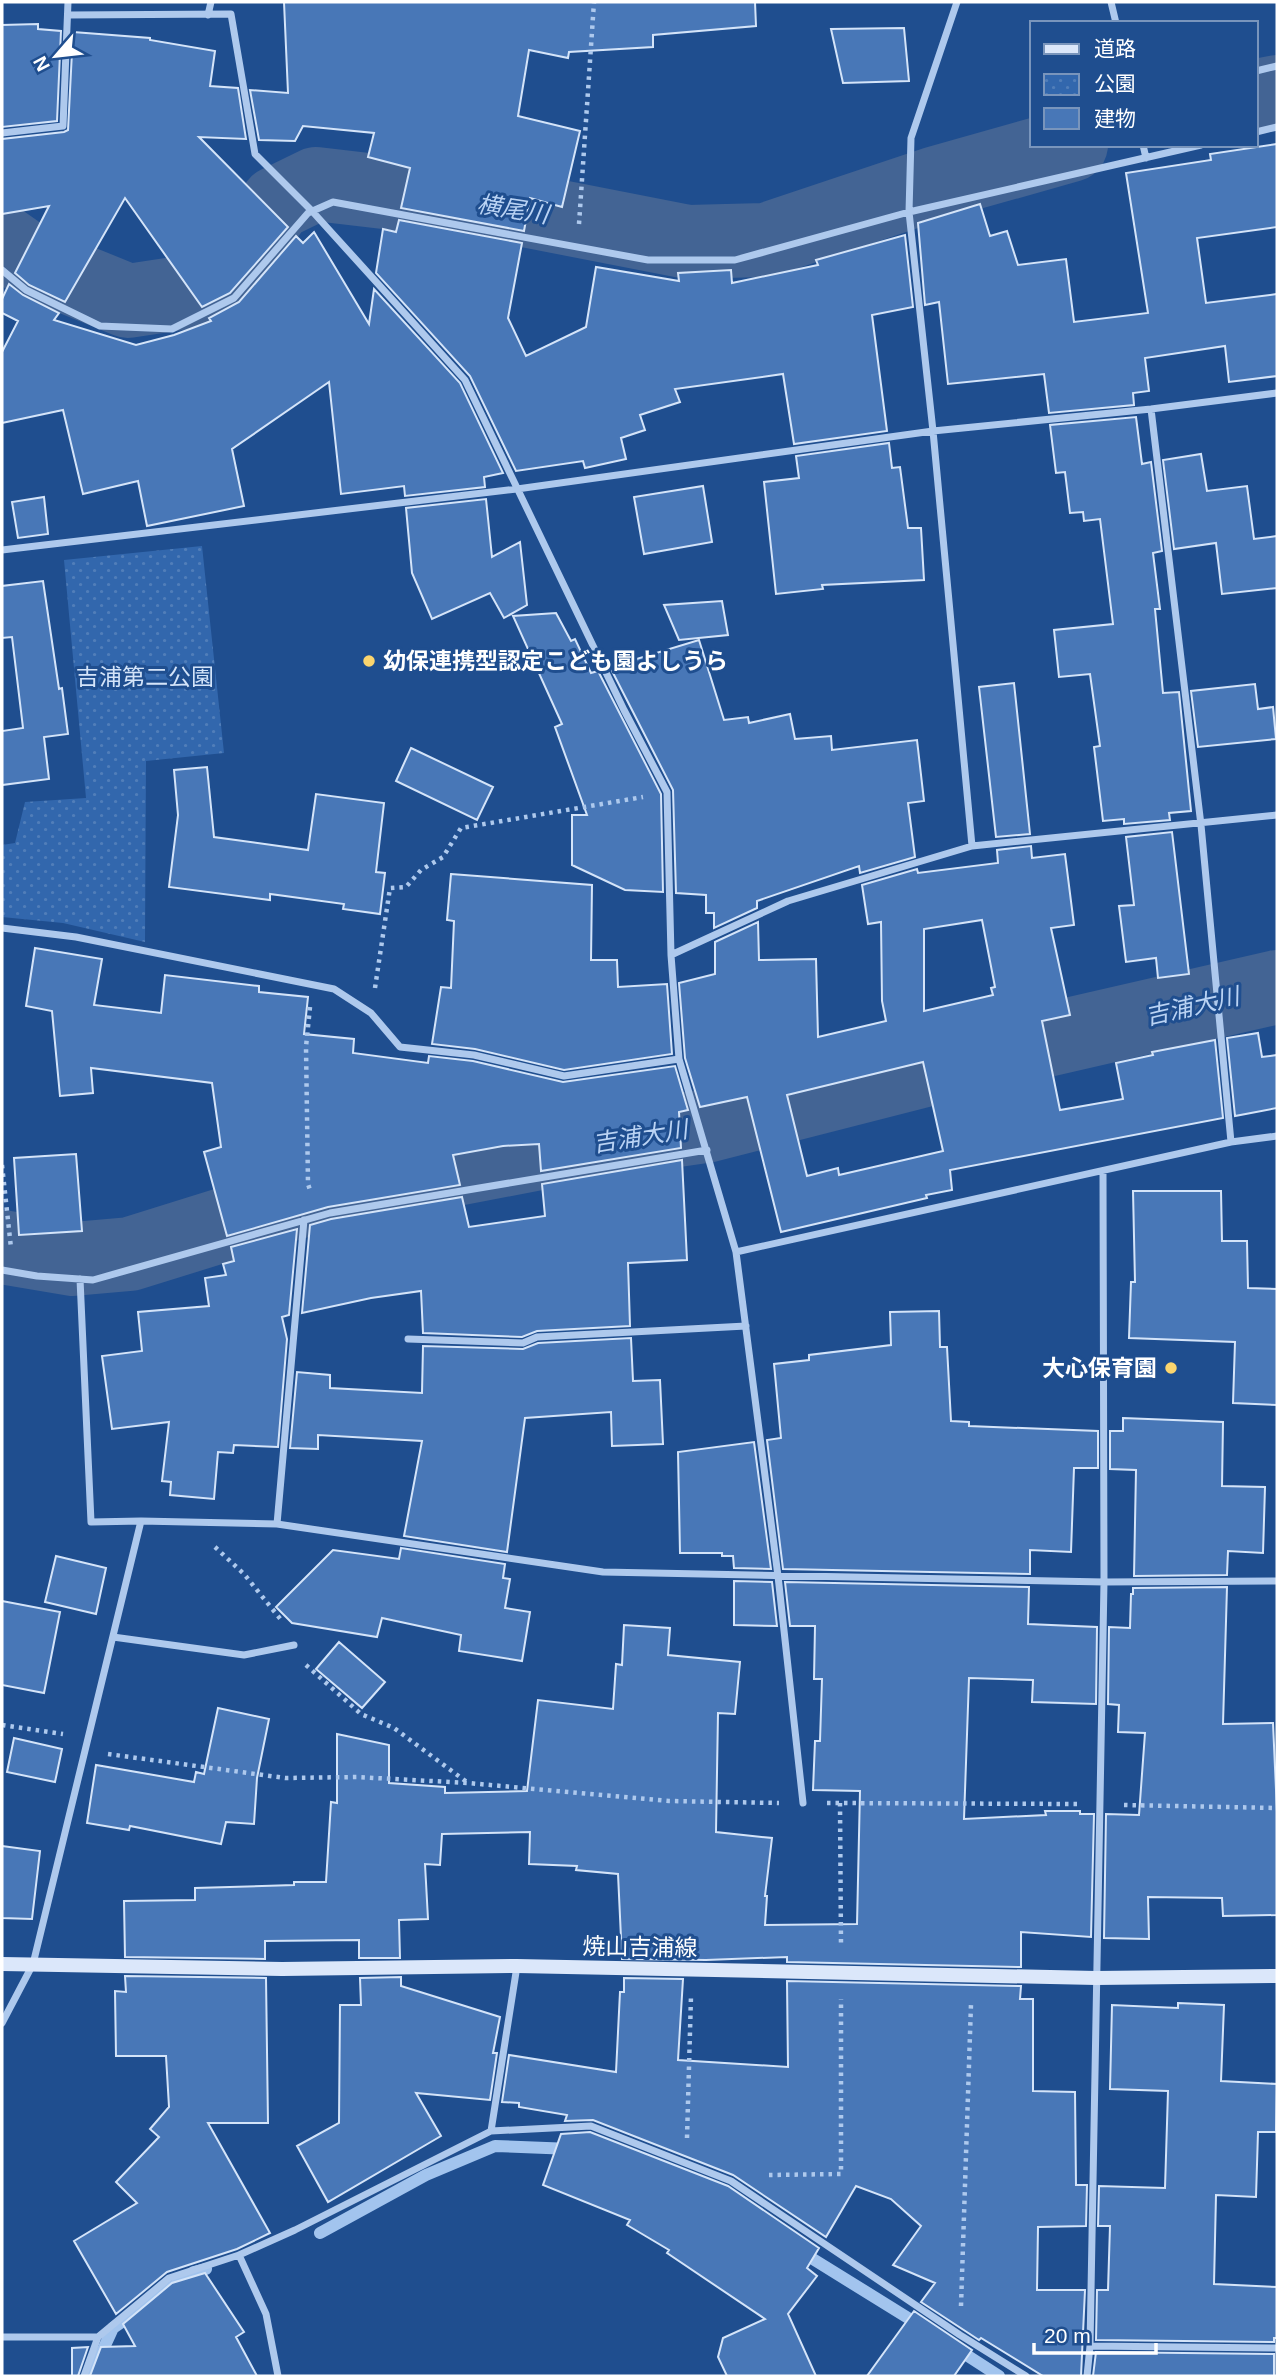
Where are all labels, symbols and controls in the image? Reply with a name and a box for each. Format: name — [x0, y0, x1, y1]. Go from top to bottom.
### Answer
north arrow — [21, 21, 91, 91]
legend — [1030, 21, 1258, 147]
text: 道路 — [1094, 37, 1136, 60]
text: N — [29, 53, 54, 75]
text: 公園 — [1094, 72, 1136, 95]
text: 建物 — [1094, 107, 1136, 130]
water label: 横尾川 — [475, 190, 554, 228]
place label: 幼保連携型認定こども園よしうら — [383, 648, 728, 674]
marker: 幼保連携型認定こども園よしうら — [361, 653, 377, 669]
park label: 吉浦第二公園 — [76, 664, 214, 690]
water label: 吉浦大川 — [1142, 981, 1245, 1030]
water label: 吉浦大川 — [590, 1115, 692, 1157]
place label: 大心保育園 — [1042, 1355, 1157, 1381]
marker: 大心保育園 — [1163, 1360, 1179, 1376]
street label: 焼山吉浦線 — [582, 1933, 698, 1961]
scale bar — [1034, 2312, 1156, 2356]
text: 20 m — [1044, 2324, 1091, 2347]

